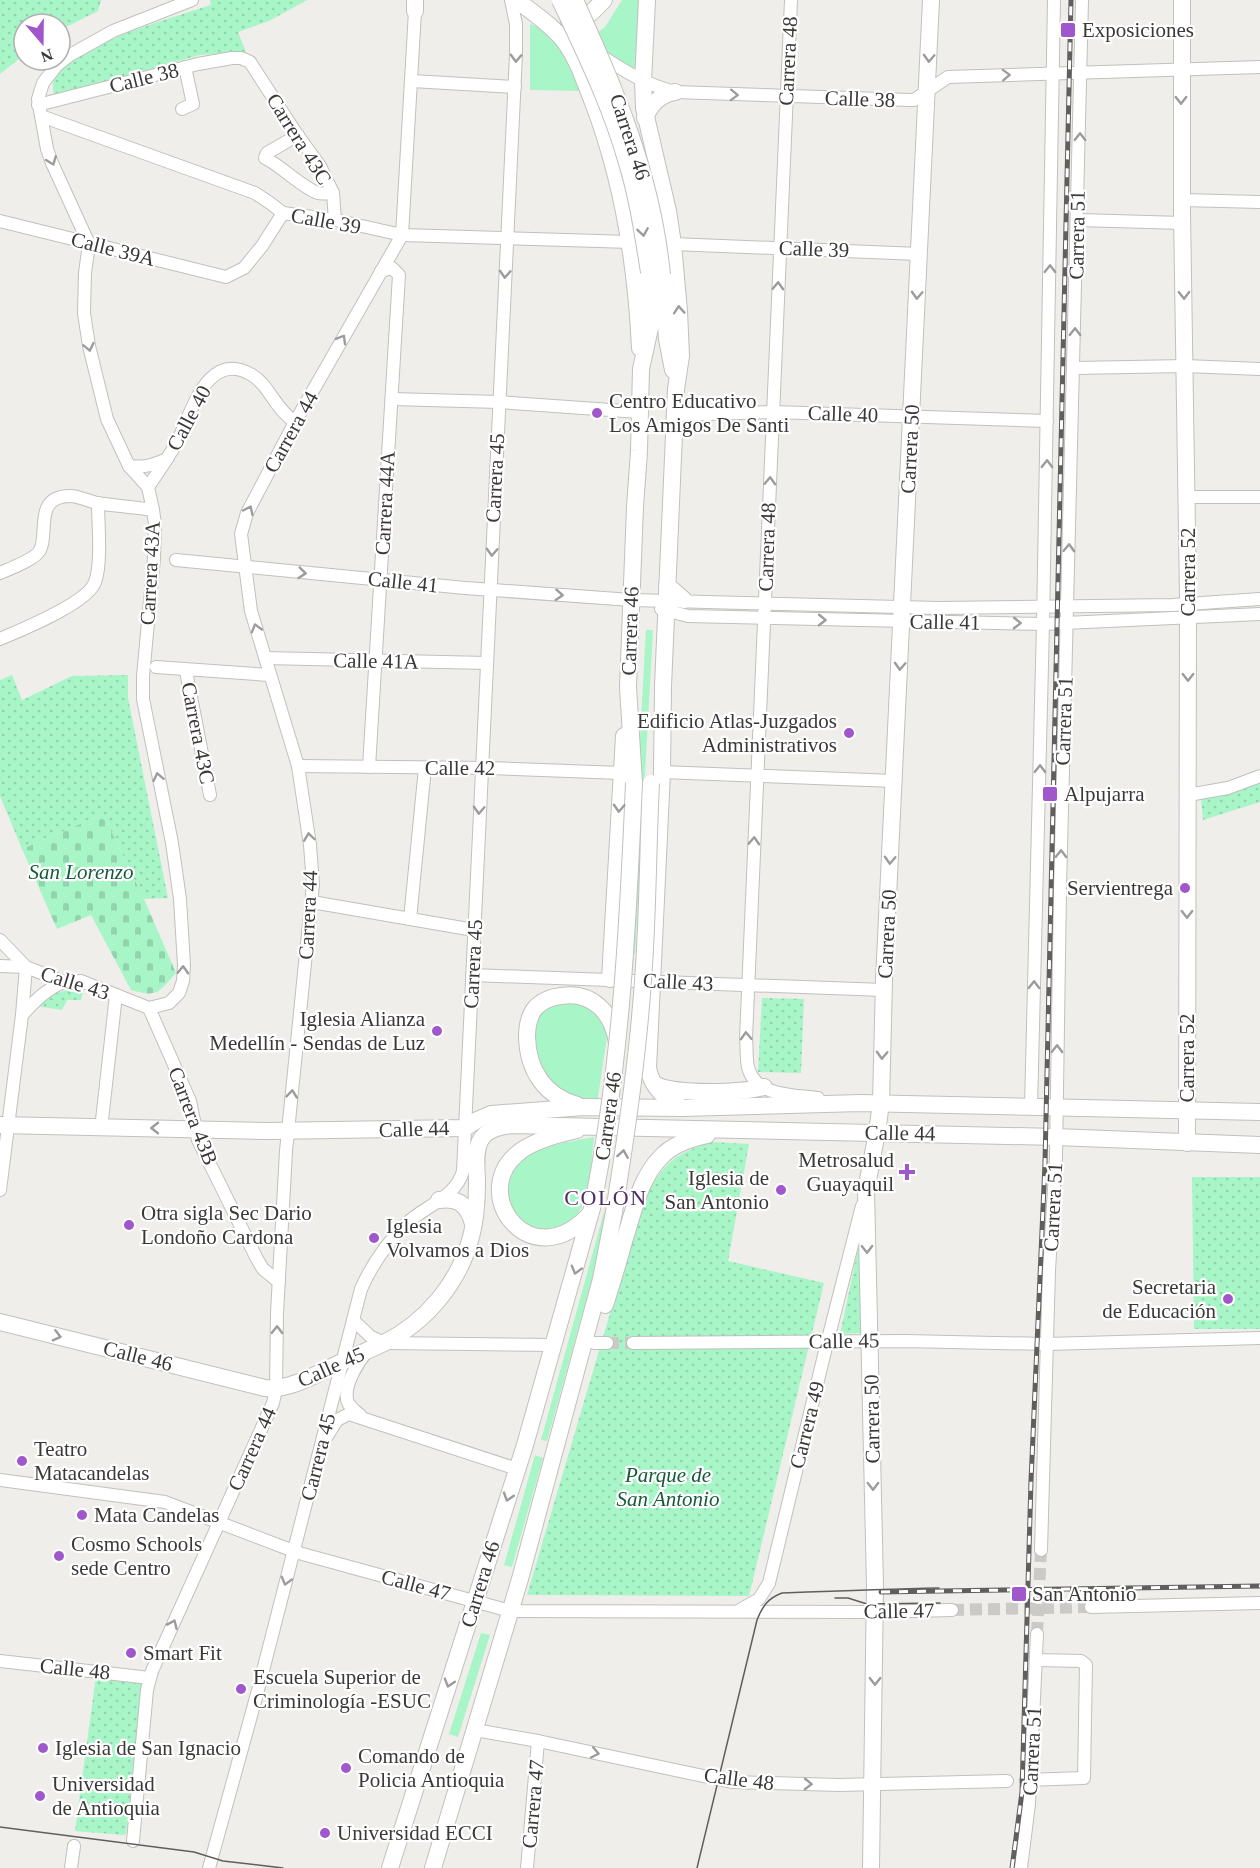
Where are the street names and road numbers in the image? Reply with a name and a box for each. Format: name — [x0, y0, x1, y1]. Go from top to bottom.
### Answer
street label: Carrera 48 — [774, 16, 802, 106]
street label: Calle 38 — [107, 58, 181, 98]
street label: Calle 38 — [824, 86, 896, 112]
street label: Carrera 43C — [261, 89, 337, 189]
street label: Carrera 46 — [605, 91, 655, 183]
street label: Carrera 51 — [1064, 190, 1090, 280]
street label: Calle 39 — [289, 203, 363, 239]
street label: Calle 39A — [69, 227, 158, 271]
street label: Calle 39 — [778, 236, 850, 262]
street label: Calle 40 — [162, 381, 216, 455]
street label: Carrera 44 — [259, 387, 323, 477]
street label: Calle 40 — [807, 401, 879, 427]
street label: Carrera 50 — [896, 404, 924, 494]
street label: Carrera 45 — [481, 433, 509, 523]
street label: Carrera 44A — [370, 449, 400, 556]
street label: Carrera 48 — [753, 502, 781, 592]
street label: Carrera 43A — [135, 519, 165, 626]
street label: Carrera 52 — [1176, 527, 1200, 617]
street label: Calle 41 — [367, 566, 439, 598]
street label: Carrera 46 — [616, 586, 644, 676]
street label: Calle 41 — [910, 609, 980, 635]
street label: Calle 41A — [333, 648, 420, 674]
street label: Carrera 51 — [1050, 676, 1078, 766]
street label: Carrera 43C — [176, 680, 220, 786]
street label: Calle 42 — [425, 756, 495, 780]
street label: Carrera 44 — [294, 869, 322, 960]
street label: Carrera 50 — [873, 889, 901, 979]
street label: Carrera 45 — [459, 919, 487, 1009]
street label: Calle 43 — [38, 961, 112, 1005]
street label: Calle 43 — [642, 968, 714, 996]
street label: Carrera 52 — [1175, 1013, 1199, 1103]
street label: Carrera 43B — [163, 1064, 223, 1168]
street label: Carrera 46 — [590, 1070, 626, 1162]
street label: Calle 44 — [378, 1116, 450, 1142]
street label: Calle 44 — [865, 1120, 936, 1146]
street label: Carrera 51 — [1039, 1162, 1067, 1252]
street label: Calle 45 — [809, 1328, 879, 1354]
street label: Calle 46 — [101, 1336, 175, 1376]
street label: Calle 45 — [294, 1342, 368, 1392]
street label: Carrera 50 — [859, 1374, 885, 1464]
street label: Carrera 49 — [785, 1379, 829, 1471]
street label: Carrera 44 — [223, 1403, 281, 1495]
street label: Carrera 45 — [296, 1411, 340, 1503]
street label: Carrera 46 — [455, 1538, 505, 1630]
street label: Calle 47 — [379, 1564, 453, 1606]
street label: Calle 47 — [864, 1598, 934, 1624]
street label: Calle 48 — [39, 1653, 111, 1685]
street label: Carrera 51 — [1018, 1706, 1046, 1796]
street label: Carrera 47 — [517, 1759, 549, 1849]
street label: Calle 48 — [703, 1763, 775, 1795]

